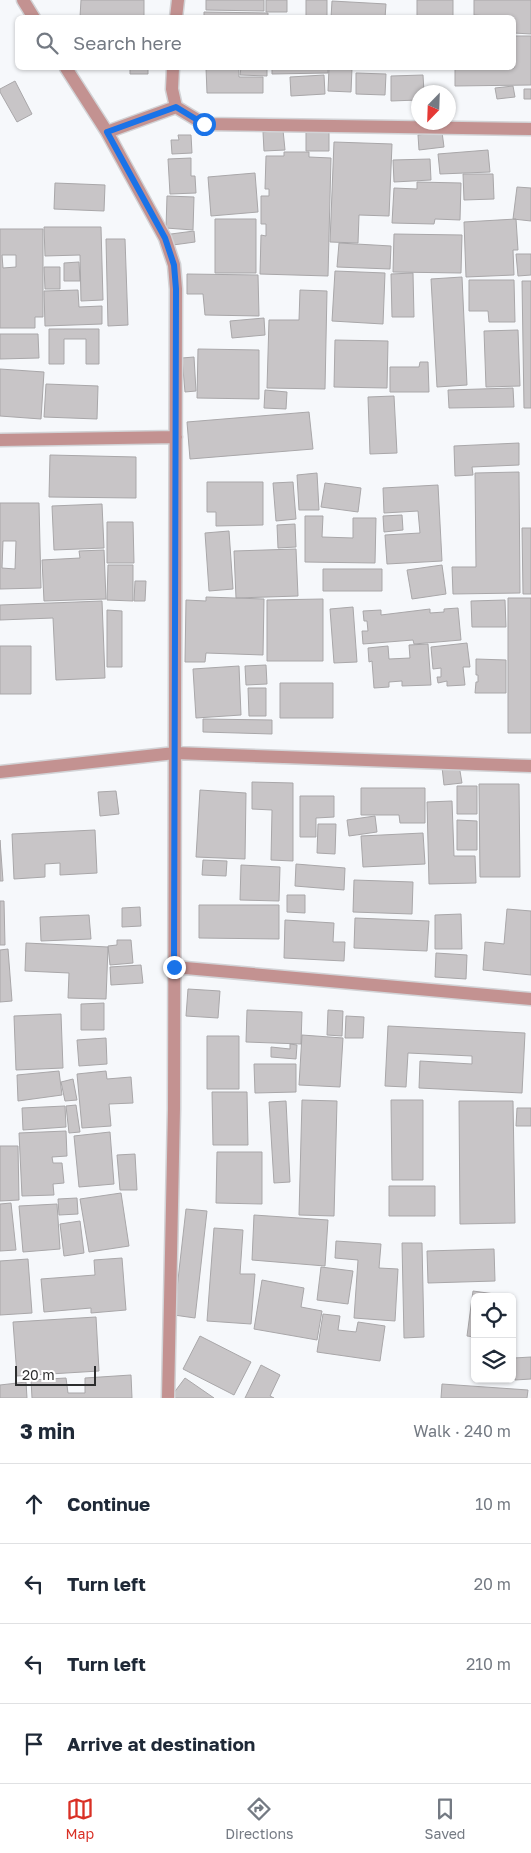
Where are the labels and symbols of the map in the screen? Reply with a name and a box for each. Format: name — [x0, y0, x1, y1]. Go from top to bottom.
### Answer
north arrow — [411, 85, 456, 130]
route start — [193, 113, 216, 136]
route end — [163, 956, 186, 979]
scale bar — [15, 1363, 96, 1386]

